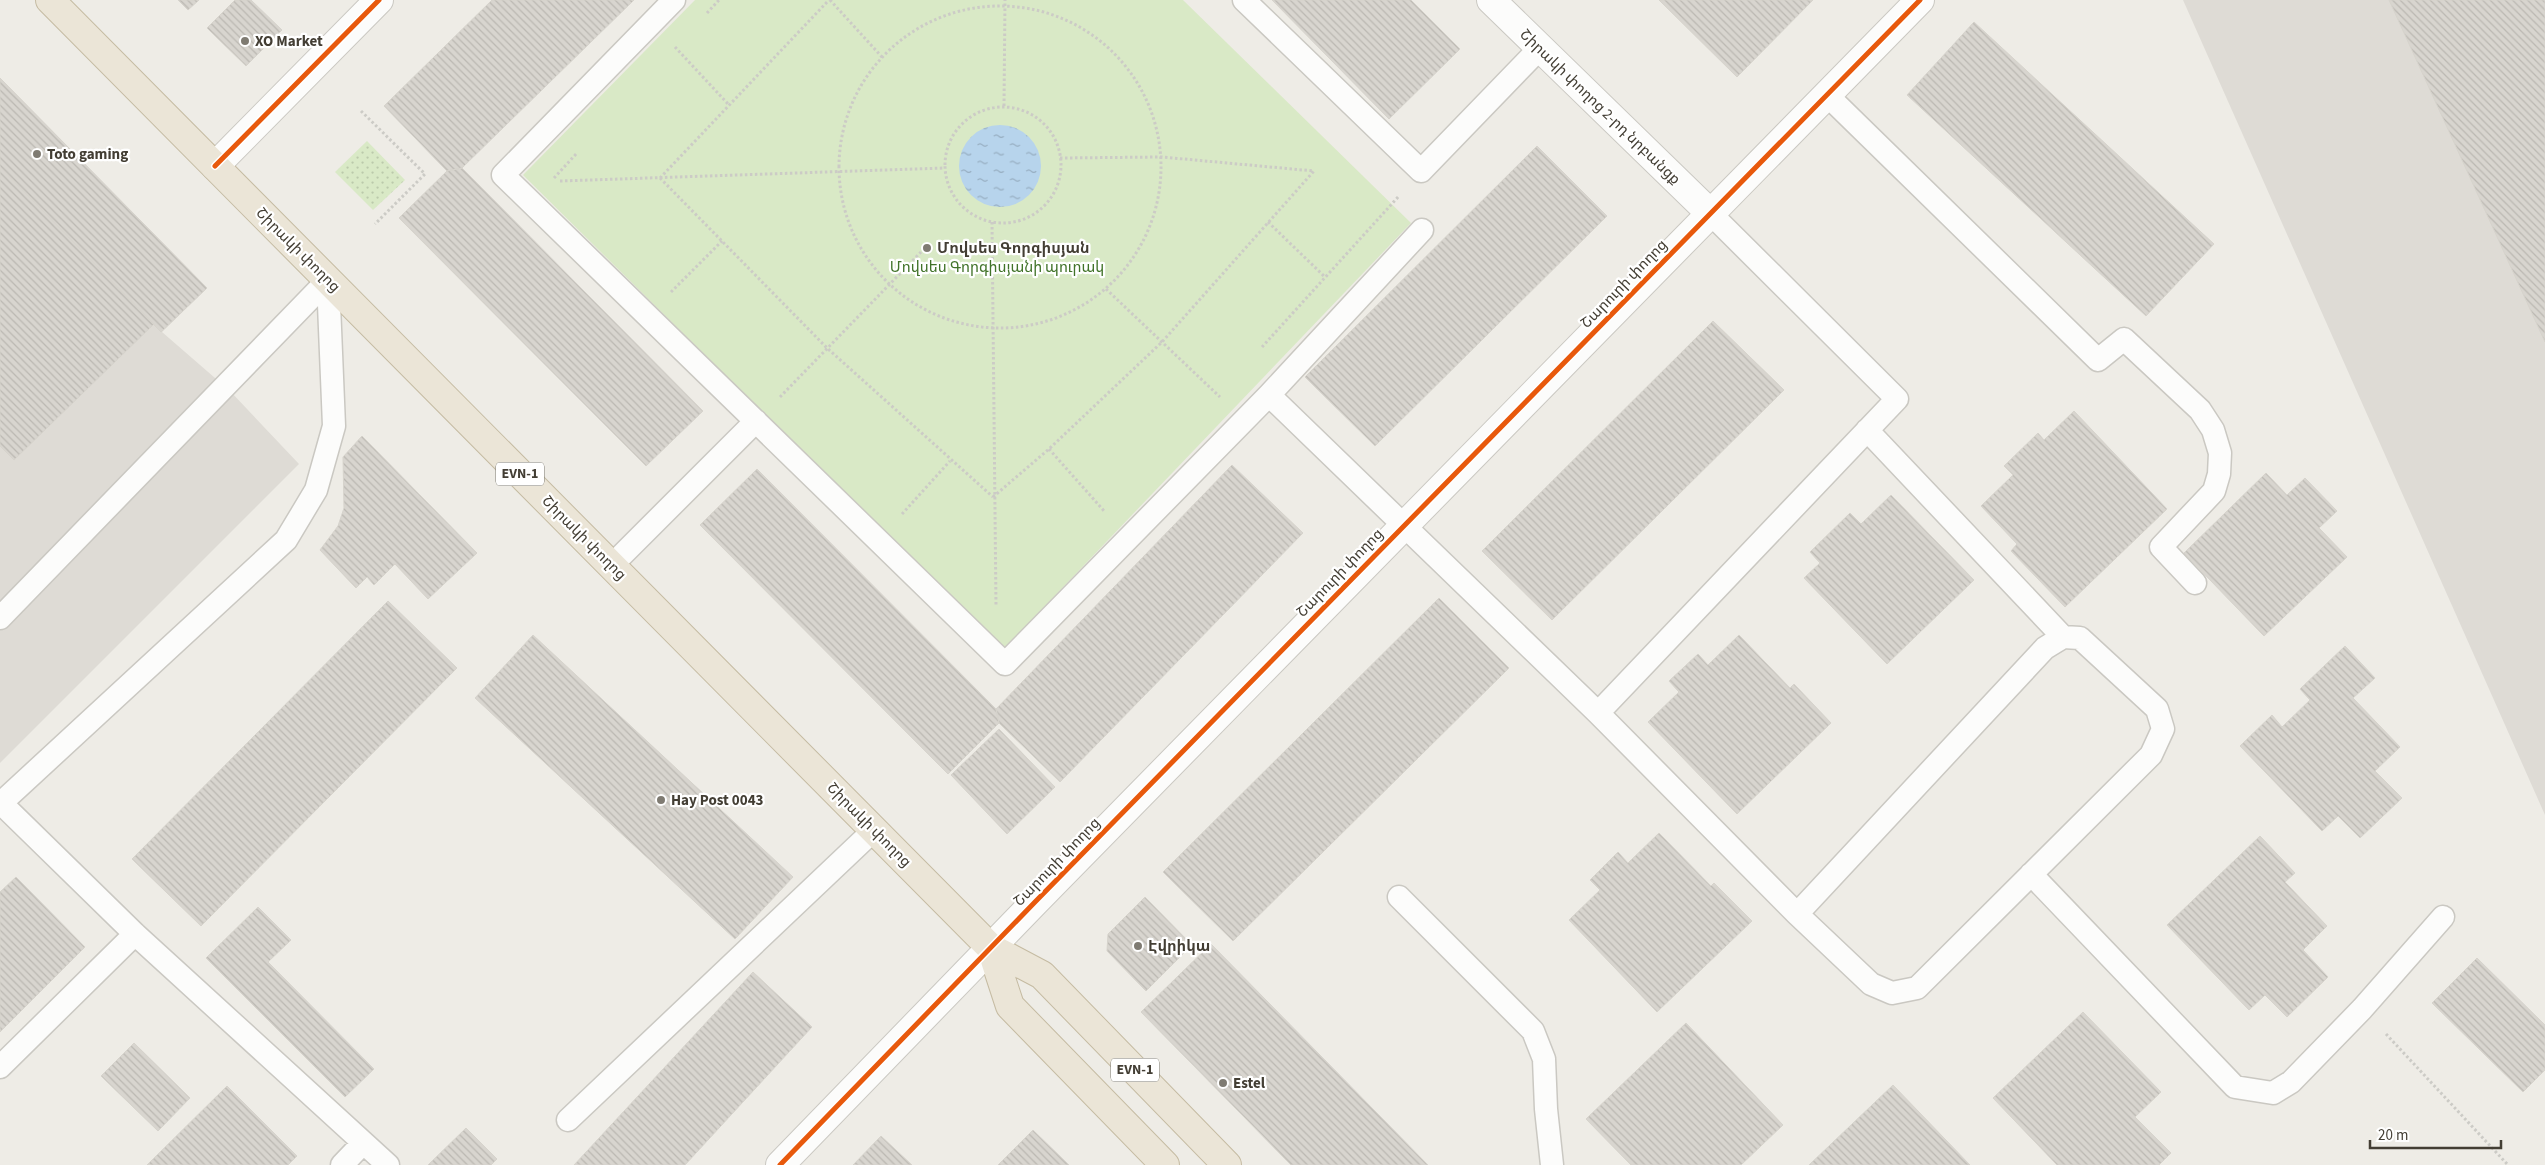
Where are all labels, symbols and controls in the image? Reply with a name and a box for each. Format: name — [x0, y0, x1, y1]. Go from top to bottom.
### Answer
street label: Շիրակի փողոց 2-րդ նրբանցք — [1515, 24, 1685, 190]
place label: XO Market — [255, 31, 323, 52]
marker: XO Market — [239, 35, 251, 47]
place label: Toto gaming — [47, 144, 128, 165]
marker: Toto gaming — [31, 148, 43, 160]
street label: Շիրակի փողոց — [251, 203, 345, 297]
street label: Շարուրի փողոց — [1576, 235, 1672, 333]
place label: Մովսես Գորգիսյան — [937, 238, 1090, 259]
marker: Մովսես Գորգիսյան — [921, 242, 933, 254]
park label: Մովսես Գորգիսյանի պուրակ — [890, 257, 1104, 278]
road number: EVN-1 — [496, 462, 544, 486]
street label: Շիրակի փողոց — [537, 491, 631, 585]
street label: Շարուրի փողոց — [1292, 524, 1388, 622]
street label: Շիրակի փողոց — [822, 778, 916, 872]
place label: Hay Post 0043 — [671, 790, 764, 811]
marker: Hay Post 0043 — [655, 794, 667, 806]
street label: Շարուրի փողոց — [1009, 813, 1105, 911]
place label: Էվրիկա — [1148, 936, 1210, 957]
marker: Էվրիկա — [1132, 940, 1144, 952]
road number: EVN-1 — [1111, 1058, 1159, 1082]
place label: Estel — [1233, 1073, 1266, 1094]
marker: Estel — [1217, 1077, 1229, 1089]
scale bar — [2370, 1118, 2501, 1150]
text: 20 m — [2378, 1125, 2408, 1146]

